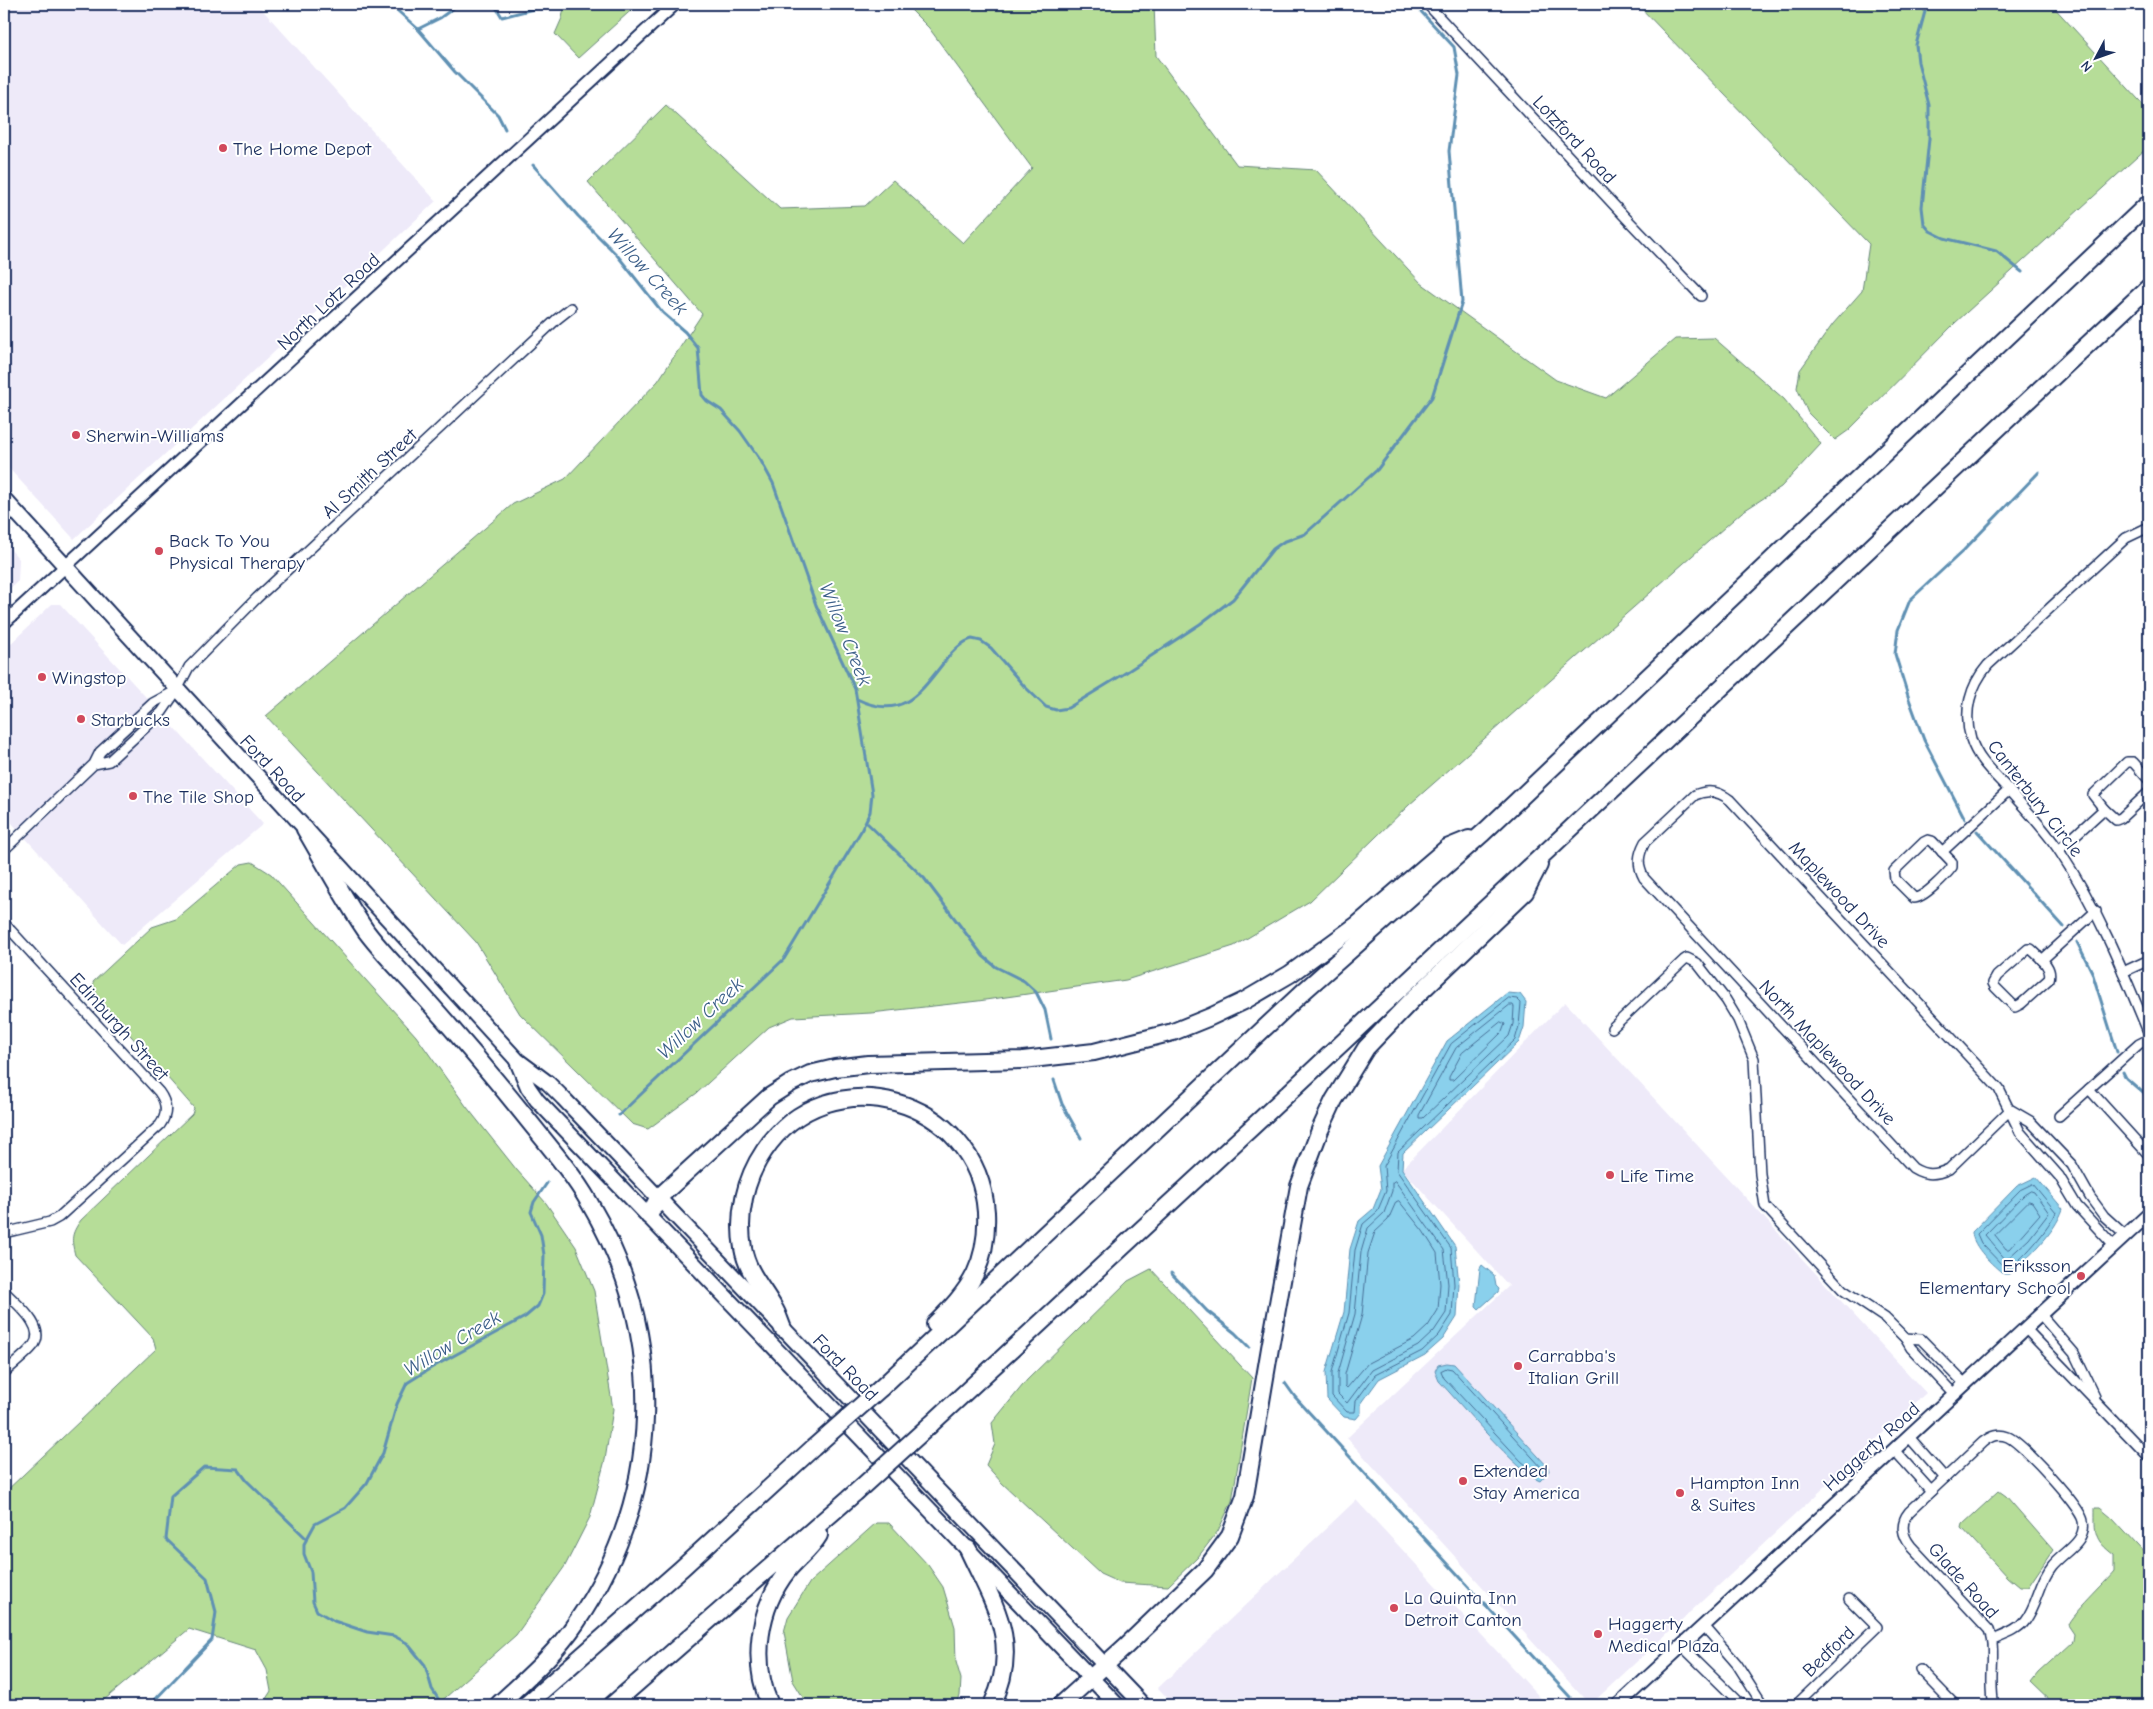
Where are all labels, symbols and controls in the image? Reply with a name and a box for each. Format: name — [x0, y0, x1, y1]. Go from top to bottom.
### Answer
north arrow — [2070, 32, 2120, 82]
text: N — [2077, 57, 2096, 75]
street label: Lotzford Road — [1528, 91, 1621, 188]
place label: The Home Depot — [233, 138, 372, 160]
marker: The Home Depot — [217, 142, 229, 154]
water label: Willow Creek — [603, 223, 693, 320]
street label: North Lotz Road — [273, 249, 385, 355]
street label: Al Smith Street — [318, 424, 422, 523]
place label: Sherwin-Williams — [86, 425, 224, 447]
marker: Sherwin-Williams — [70, 429, 82, 441]
place label: Back To You Physical Therapy — [169, 530, 306, 574]
marker: Back To You Physical Therapy — [153, 545, 165, 557]
water label: Willow Creek — [814, 579, 877, 689]
place label: Wingstop — [52, 667, 126, 689]
marker: Wingstop — [36, 671, 48, 683]
place label: Starbucks — [91, 709, 170, 731]
marker: Starbucks — [75, 713, 87, 725]
street label: Ford Road — [235, 730, 309, 807]
street label: Canterbury Circle — [1983, 736, 2088, 861]
place label: The Tile Shop — [143, 786, 254, 808]
marker: The Tile Shop — [127, 790, 139, 802]
street label: Maplewood Drive — [1784, 837, 1894, 953]
street label: Edinburgh Street — [65, 968, 174, 1085]
water label: Willow Creek — [653, 973, 748, 1064]
street label: North Maplewood Drive — [1754, 976, 1900, 1130]
place label: Life Time — [1620, 1165, 1694, 1187]
marker: Life Time — [1604, 1169, 1616, 1181]
place label: Eriksson Elementary School — [1919, 1255, 2071, 1299]
marker: Eriksson Elementary School — [2075, 1270, 2087, 1282]
water label: Willow Creek — [400, 1305, 505, 1381]
street label: Ford Road — [808, 1330, 882, 1406]
place label: Carrabba's Italian Grill — [1528, 1345, 1619, 1389]
marker: Carrabba's Italian Grill — [1512, 1360, 1524, 1372]
street label: Haggerty Road — [1819, 1398, 1924, 1496]
place label: Extended Stay America — [1473, 1460, 1580, 1504]
place label: Hampton Inn & Suites — [1690, 1472, 1799, 1516]
marker: Extended Stay America — [1457, 1475, 1469, 1487]
marker: Hampton Inn & Suites — [1674, 1487, 1686, 1499]
street label: Glade Road — [1923, 1538, 2003, 1623]
place label: La Quinta Inn Detroit Canton — [1404, 1587, 1522, 1631]
marker: La Quinta Inn Detroit Canton — [1388, 1602, 1400, 1614]
place label: Haggerty Medical Plaza — [1608, 1613, 1720, 1657]
street label: Bedford — [1798, 1622, 1859, 1682]
marker: Haggerty Medical Plaza — [1592, 1628, 1604, 1640]

